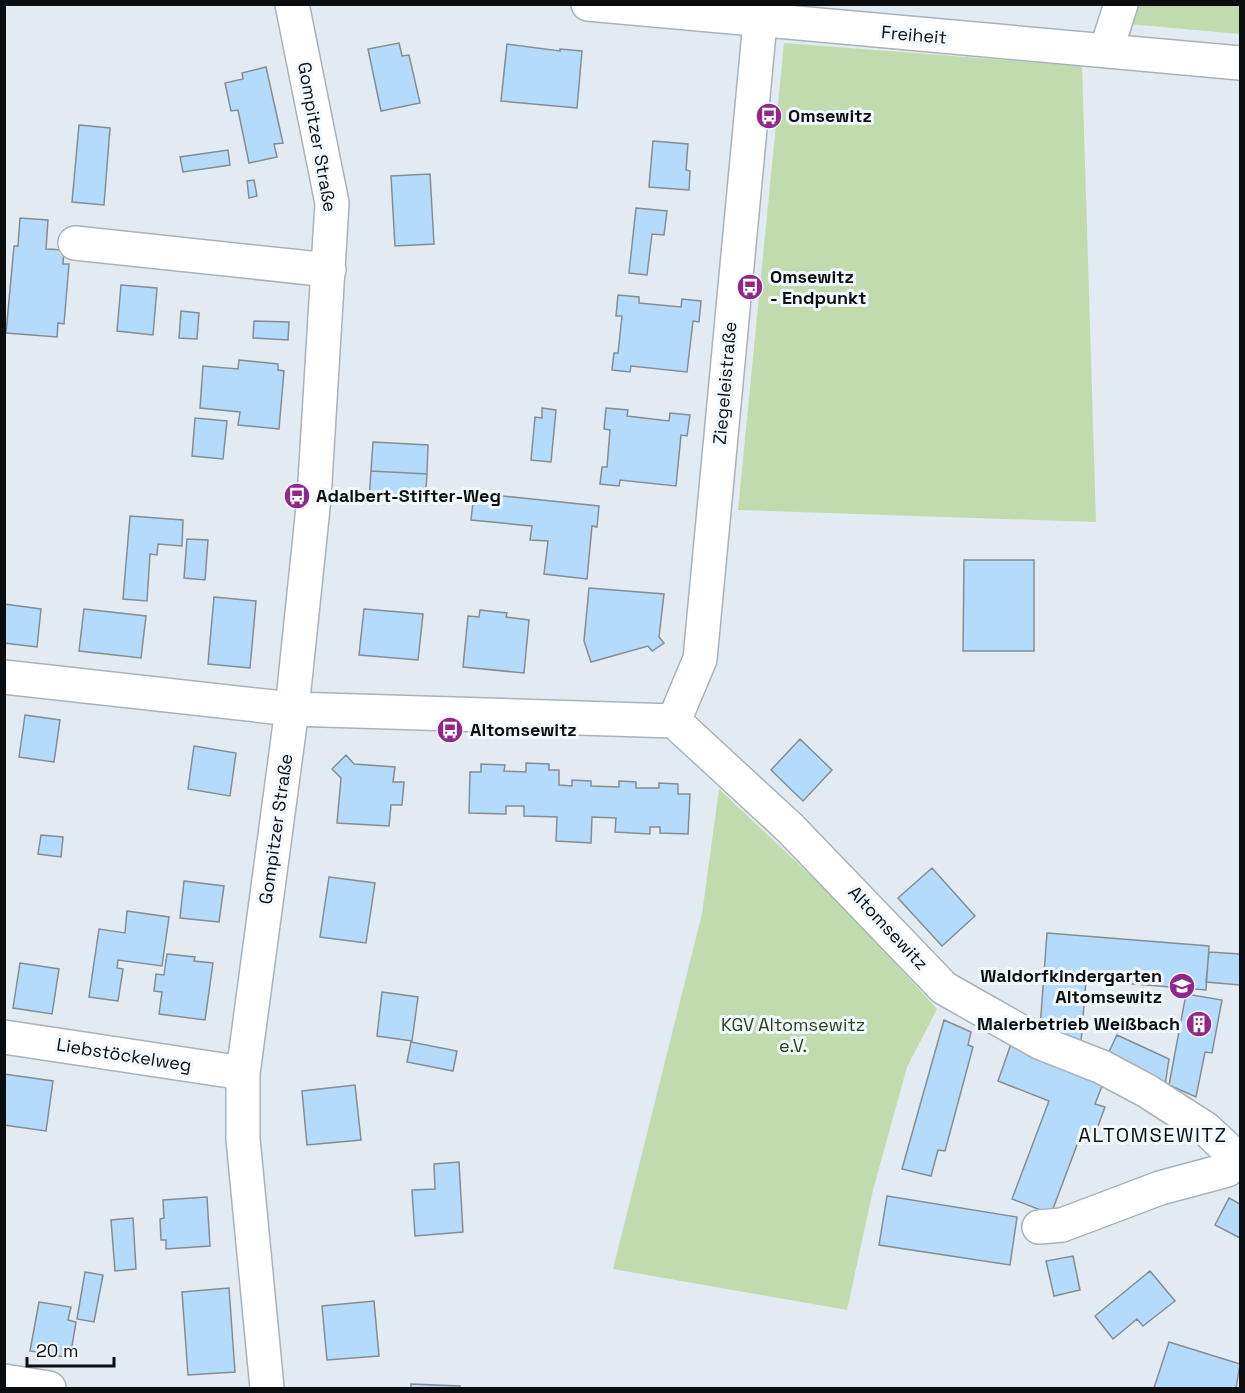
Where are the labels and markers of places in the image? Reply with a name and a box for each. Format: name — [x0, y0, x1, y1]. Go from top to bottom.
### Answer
bus stop icon: Omsewitz — [754, 101, 784, 131]
place label: Omsewitz — [788, 104, 872, 127]
place label: Omsewitz - Endpunkt — [770, 265, 866, 309]
bus stop icon: Omsewitz - Endpunkt — [735, 272, 765, 302]
bus stop icon: Adalbert-Stifter-Weg — [282, 481, 312, 511]
place label: Adalbert-Stifter-Weg — [316, 484, 501, 507]
bus stop icon: Altomsewitz — [435, 715, 465, 745]
place label: Altomsewitz — [470, 718, 577, 741]
place label: Waldorfkindergarten Altomsewitz — [980, 964, 1162, 1008]
school or university icon: Waldorfkindergarten Altomsewitz — [1167, 971, 1197, 1001]
building icon: Malerbetrieb Weißbach — [1184, 1009, 1214, 1039]
place label: Malerbetrieb Weißbach — [977, 1012, 1180, 1035]

